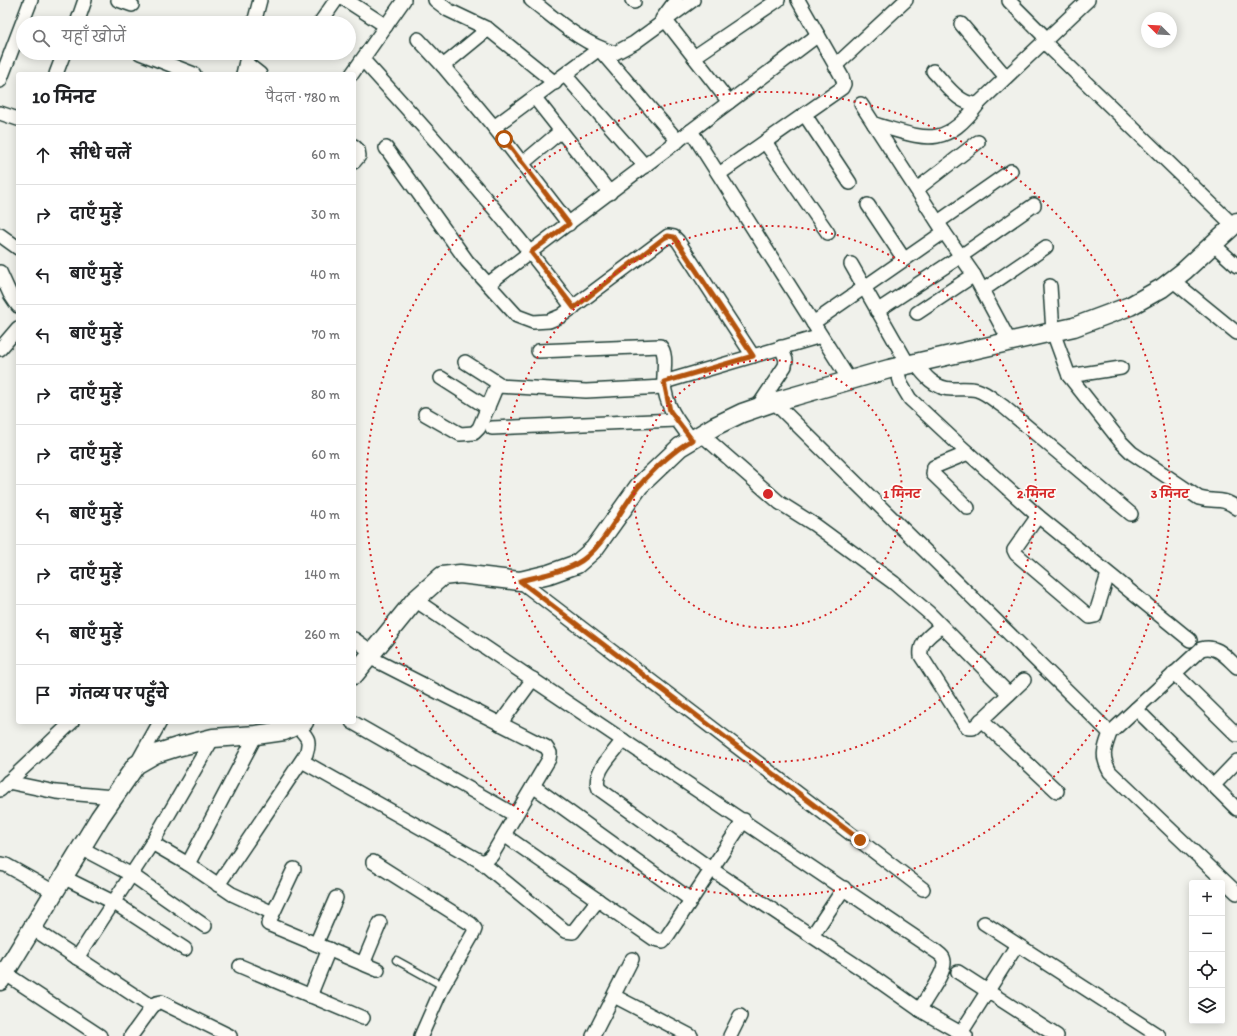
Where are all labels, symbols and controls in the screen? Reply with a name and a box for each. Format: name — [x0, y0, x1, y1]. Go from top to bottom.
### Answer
north arrow — [1141, 12, 1177, 48]
search box — [16, 16, 356, 60]
icon: search — [30, 27, 52, 49]
text: यहाँ खोजें — [62, 28, 126, 46]
text: 10 मिनट — [32, 87, 95, 107]
text: पैदल · 780 m — [266, 90, 340, 105]
route start — [495, 130, 513, 148]
icon: ahead — [32, 144, 54, 166]
text: सीधे चलें — [70, 145, 131, 163]
text: 60 m — [311, 147, 340, 162]
icon: right — [32, 204, 54, 226]
text: दाएँ मुड़ें — [70, 205, 122, 223]
text: 30 m — [311, 207, 340, 222]
icon: left — [32, 264, 54, 286]
text: बाएँ मुड़ें — [70, 265, 122, 283]
text: 40 m — [310, 267, 340, 282]
icon: left — [32, 324, 54, 346]
text: बाएँ मुड़ें — [70, 325, 122, 343]
text: 70 m — [312, 327, 340, 342]
icon: right — [32, 384, 54, 406]
text: दाएँ मुड़ें — [70, 385, 122, 403]
text: 80 m — [311, 387, 340, 402]
icon: right — [32, 444, 54, 466]
text: दाएँ मुड़ें — [70, 445, 122, 463]
text: 60 m — [311, 447, 340, 462]
text: 1 मिनट — [883, 485, 922, 501]
text: 2 मिनट — [1017, 485, 1056, 501]
text: 3 मिनट — [1151, 485, 1190, 501]
centre of rings — [761, 487, 775, 501]
icon: left — [32, 504, 54, 526]
text: बाएँ मुड़ें — [70, 505, 122, 523]
text: 40 m — [310, 507, 340, 522]
icon: right — [32, 564, 54, 586]
text: दाएँ मुड़ें — [70, 565, 122, 583]
text: 140 m — [304, 567, 340, 582]
icon: left — [32, 624, 54, 646]
text: बाएँ मुड़ें — [70, 625, 122, 643]
text: 260 m — [304, 627, 340, 642]
icon: arrive — [32, 684, 54, 706]
text: गंतव्य पर पहुँचे — [70, 685, 168, 703]
route end — [851, 831, 869, 849]
map controls — [1189, 880, 1225, 1024]
button: + — [1189, 880, 1225, 916]
button: − — [1189, 916, 1225, 952]
button: locate — [1189, 952, 1225, 988]
button: layers — [1189, 988, 1225, 1024]

